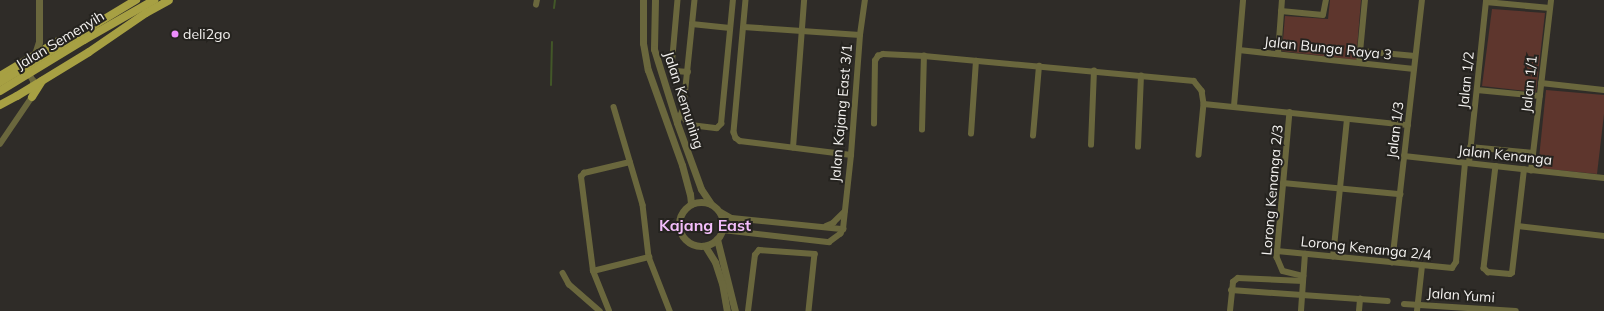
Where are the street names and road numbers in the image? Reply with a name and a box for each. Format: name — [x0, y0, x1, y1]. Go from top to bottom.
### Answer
street label: Jalan Semenyih — [13, 7, 107, 73]
street label: Jalan Bunga Raya 3 — [1263, 33, 1393, 63]
street label: Jalan Kajang East 3/1 — [827, 43, 855, 183]
street label: Jalan Kemuning — [660, 49, 708, 151]
street label: Jalan 1/2 — [1455, 51, 1477, 109]
street label: Jalan 1/1 — [1518, 55, 1540, 113]
street label: Jalan 1/3 — [1383, 100, 1407, 160]
street label: Lorong Kenanga 2/3 — [1258, 124, 1286, 256]
street label: Jalan Kenanga — [1457, 142, 1553, 168]
street label: Lorong Kenanga 2/4 — [1300, 233, 1432, 263]
street label: Jalan Yumi — [1427, 284, 1495, 306]

